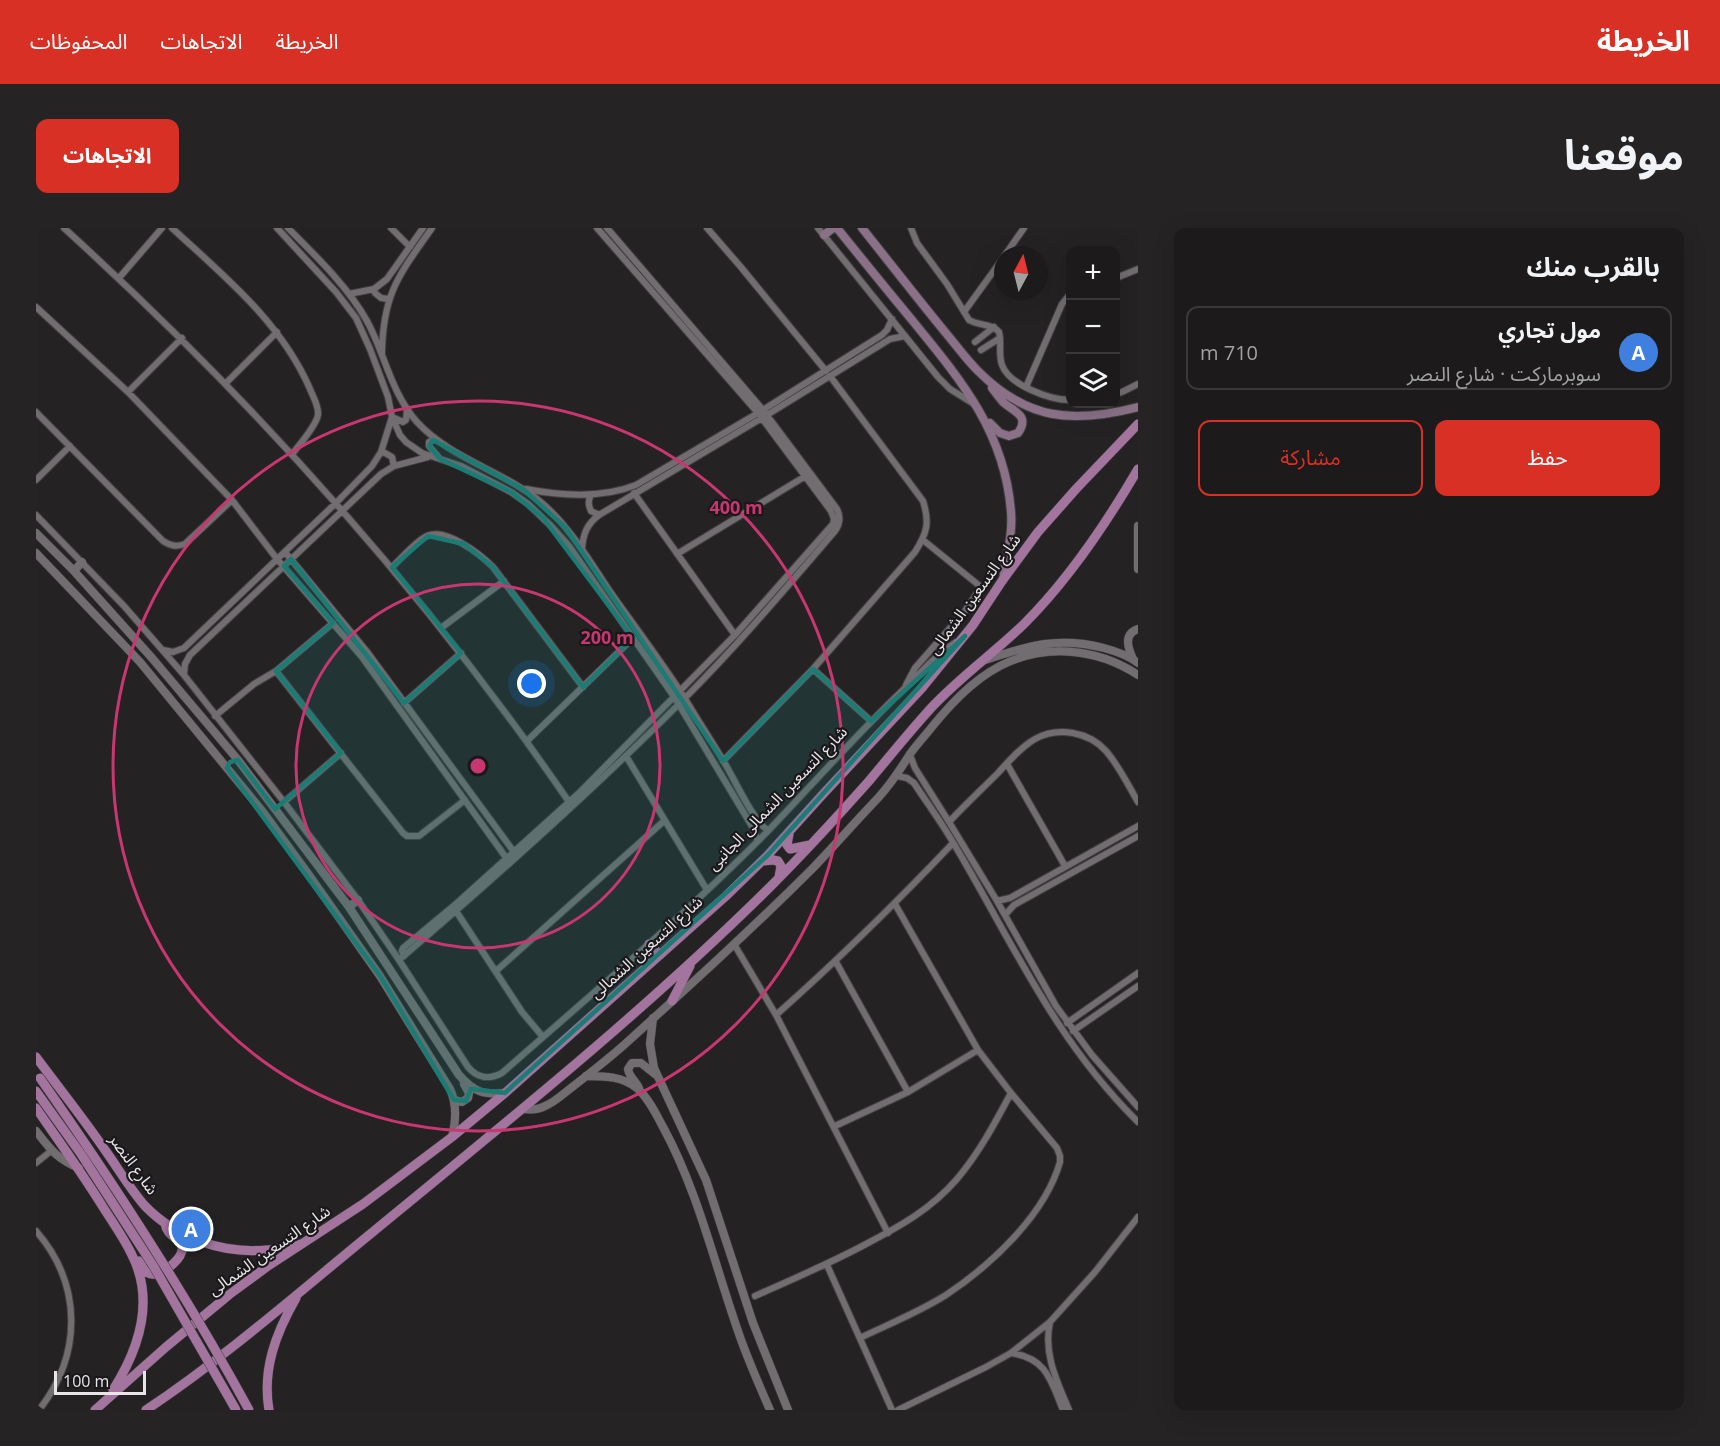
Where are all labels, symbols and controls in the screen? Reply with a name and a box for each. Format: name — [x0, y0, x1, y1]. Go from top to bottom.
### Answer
text: الخريطة — [1597, 21, 1690, 59]
text: المحفوظات — [30, 27, 127, 55]
text: الاتجاهات — [160, 27, 242, 55]
text: الخريطة — [275, 27, 338, 55]
button: الاتجاهات — [36, 119, 179, 193]
text: موقعنا — [1564, 125, 1684, 182]
north arrow — [994, 246, 1048, 300]
map controls — [1066, 246, 1120, 408]
button: + — [1066, 246, 1120, 300]
text: بالقرب منك — [1526, 248, 1660, 284]
button: − — [1066, 300, 1120, 354]
text: مول تجاري — [1498, 314, 1601, 344]
text: 710 m — [1200, 339, 1258, 366]
text: A — [1632, 339, 1645, 366]
button: layers — [1066, 354, 1120, 408]
text: سوبرماركت · شارع النصر — [1407, 360, 1601, 387]
button: مشاركة — [1198, 420, 1423, 496]
button: حفظ — [1435, 420, 1660, 496]
text: 400 m — [709, 495, 763, 519]
street label: شارع التسعين الشمالى — [923, 529, 1027, 660]
text: 200 m — [580, 625, 634, 649]
your location — [517, 669, 546, 698]
street label: شارع التسعين الشمالى الجانبى — [702, 721, 853, 876]
centre of rings — [468, 756, 488, 776]
street label: شارع التسعين الشمالى — [585, 891, 708, 1005]
street label: شارع النصر — [102, 1128, 164, 1200]
street label: شارع التسعين الشمالى — [204, 1200, 336, 1302]
pin: A — [172, 1206, 210, 1252]
scale bar — [54, 1368, 146, 1396]
text: 100 m — [63, 1370, 109, 1392]

